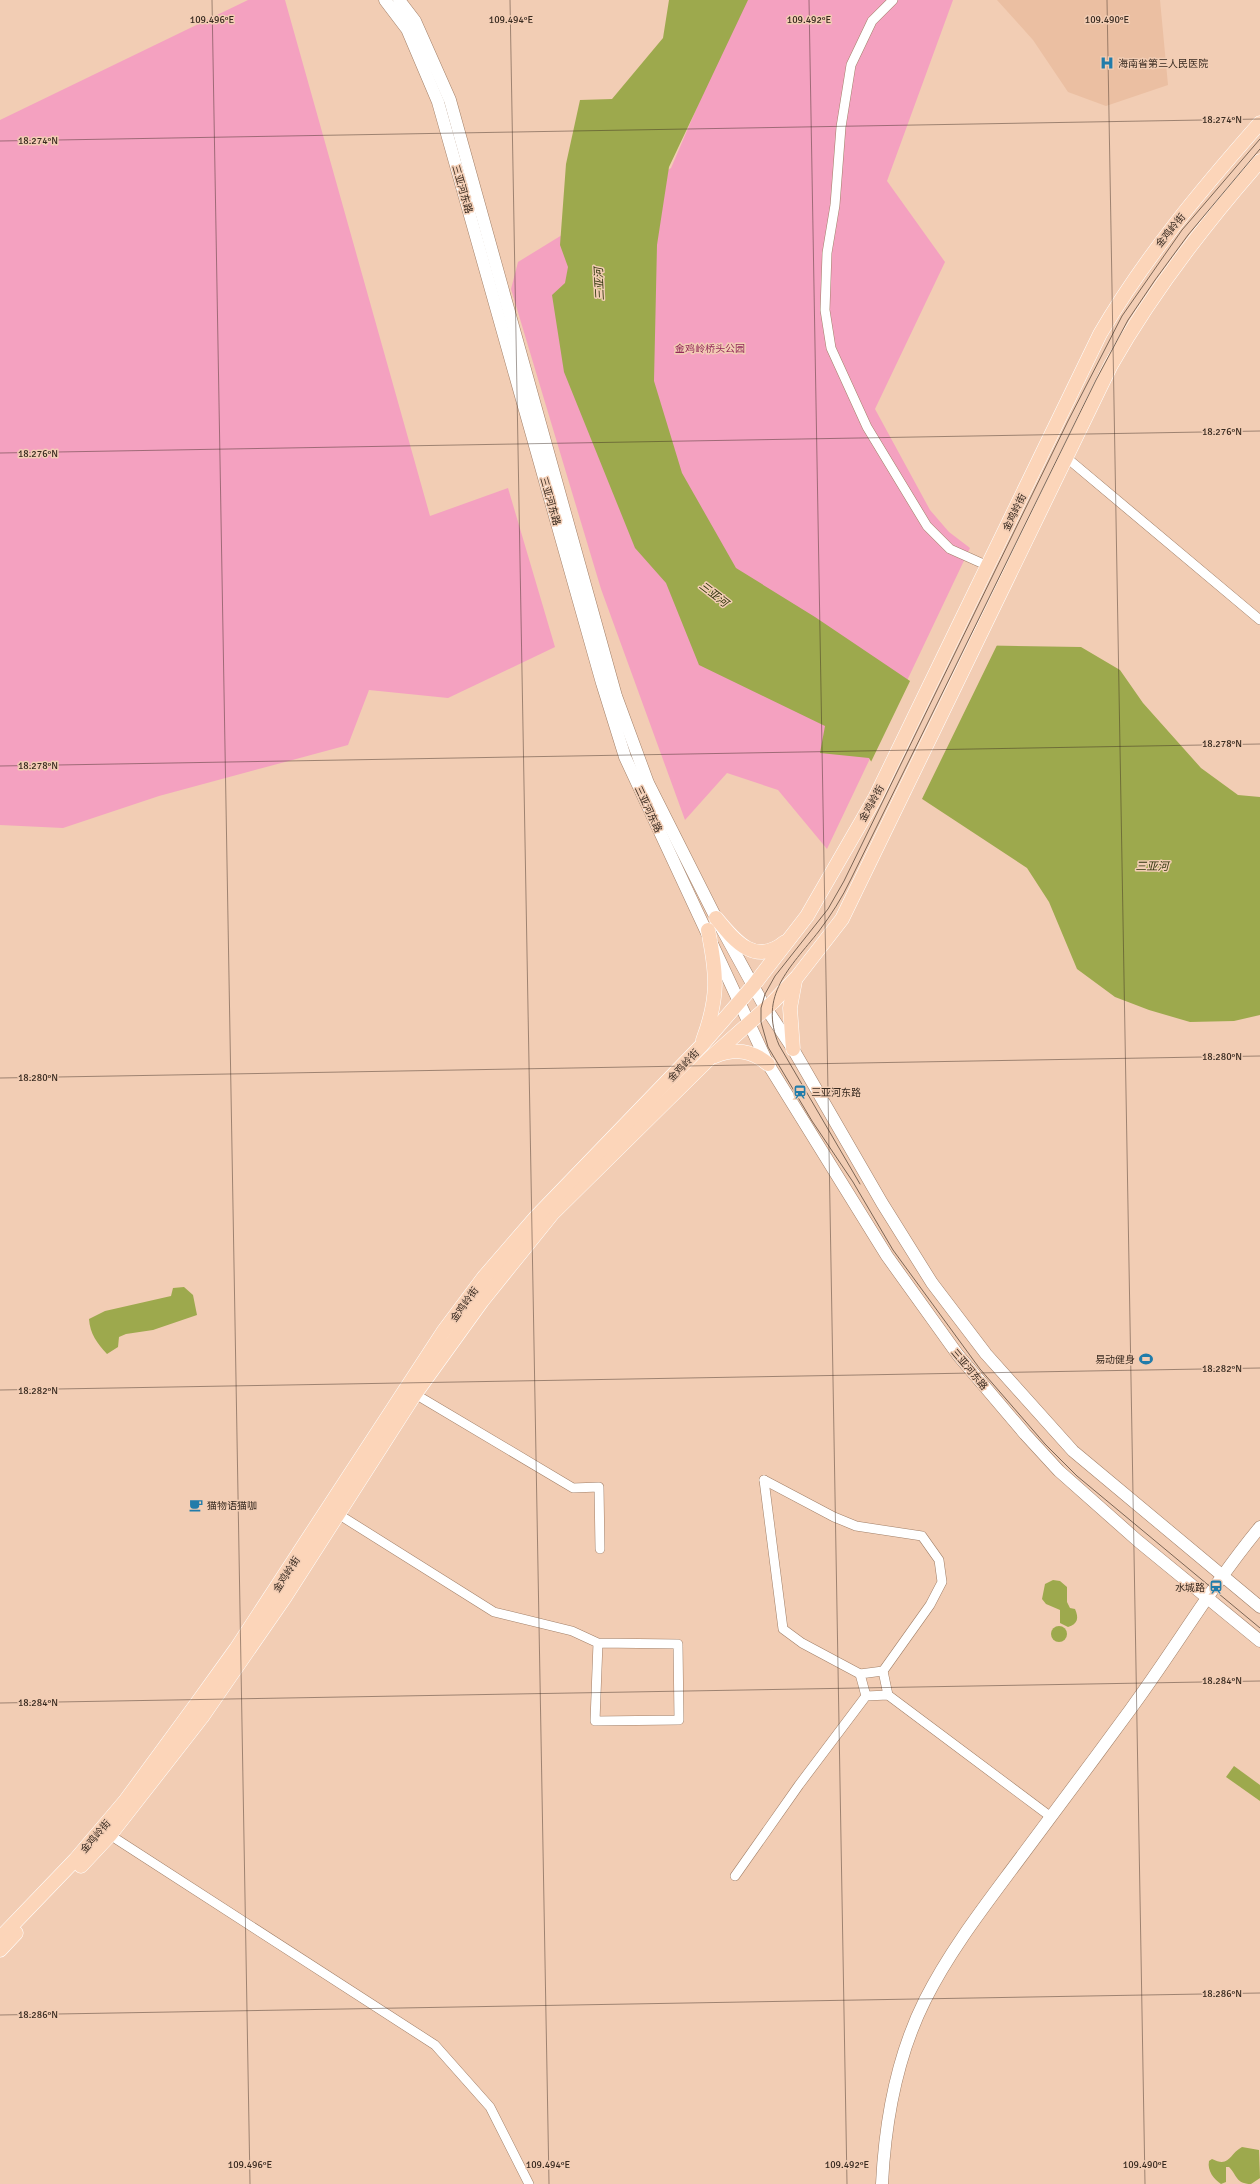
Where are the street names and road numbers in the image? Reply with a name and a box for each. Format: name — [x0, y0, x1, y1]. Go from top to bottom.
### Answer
street label: 三亚河东路 — [449, 164, 475, 215]
street label: 金鸡岭街 — [1154, 211, 1188, 250]
street label: 三亚河东路 — [537, 476, 563, 527]
street label: 金鸡岭街 — [1001, 492, 1029, 533]
street label: 金鸡岭街 — [857, 783, 887, 824]
street label: 三亚河东路 — [632, 784, 664, 835]
street label: 金鸡岭街 — [666, 1047, 702, 1084]
street label: 金鸡岭街 — [448, 1285, 481, 1324]
street label: 三亚河东路 — [949, 1347, 990, 1393]
street label: 金鸡岭街 — [271, 1555, 303, 1595]
street label: 金鸡岭街 — [78, 1818, 113, 1856]

